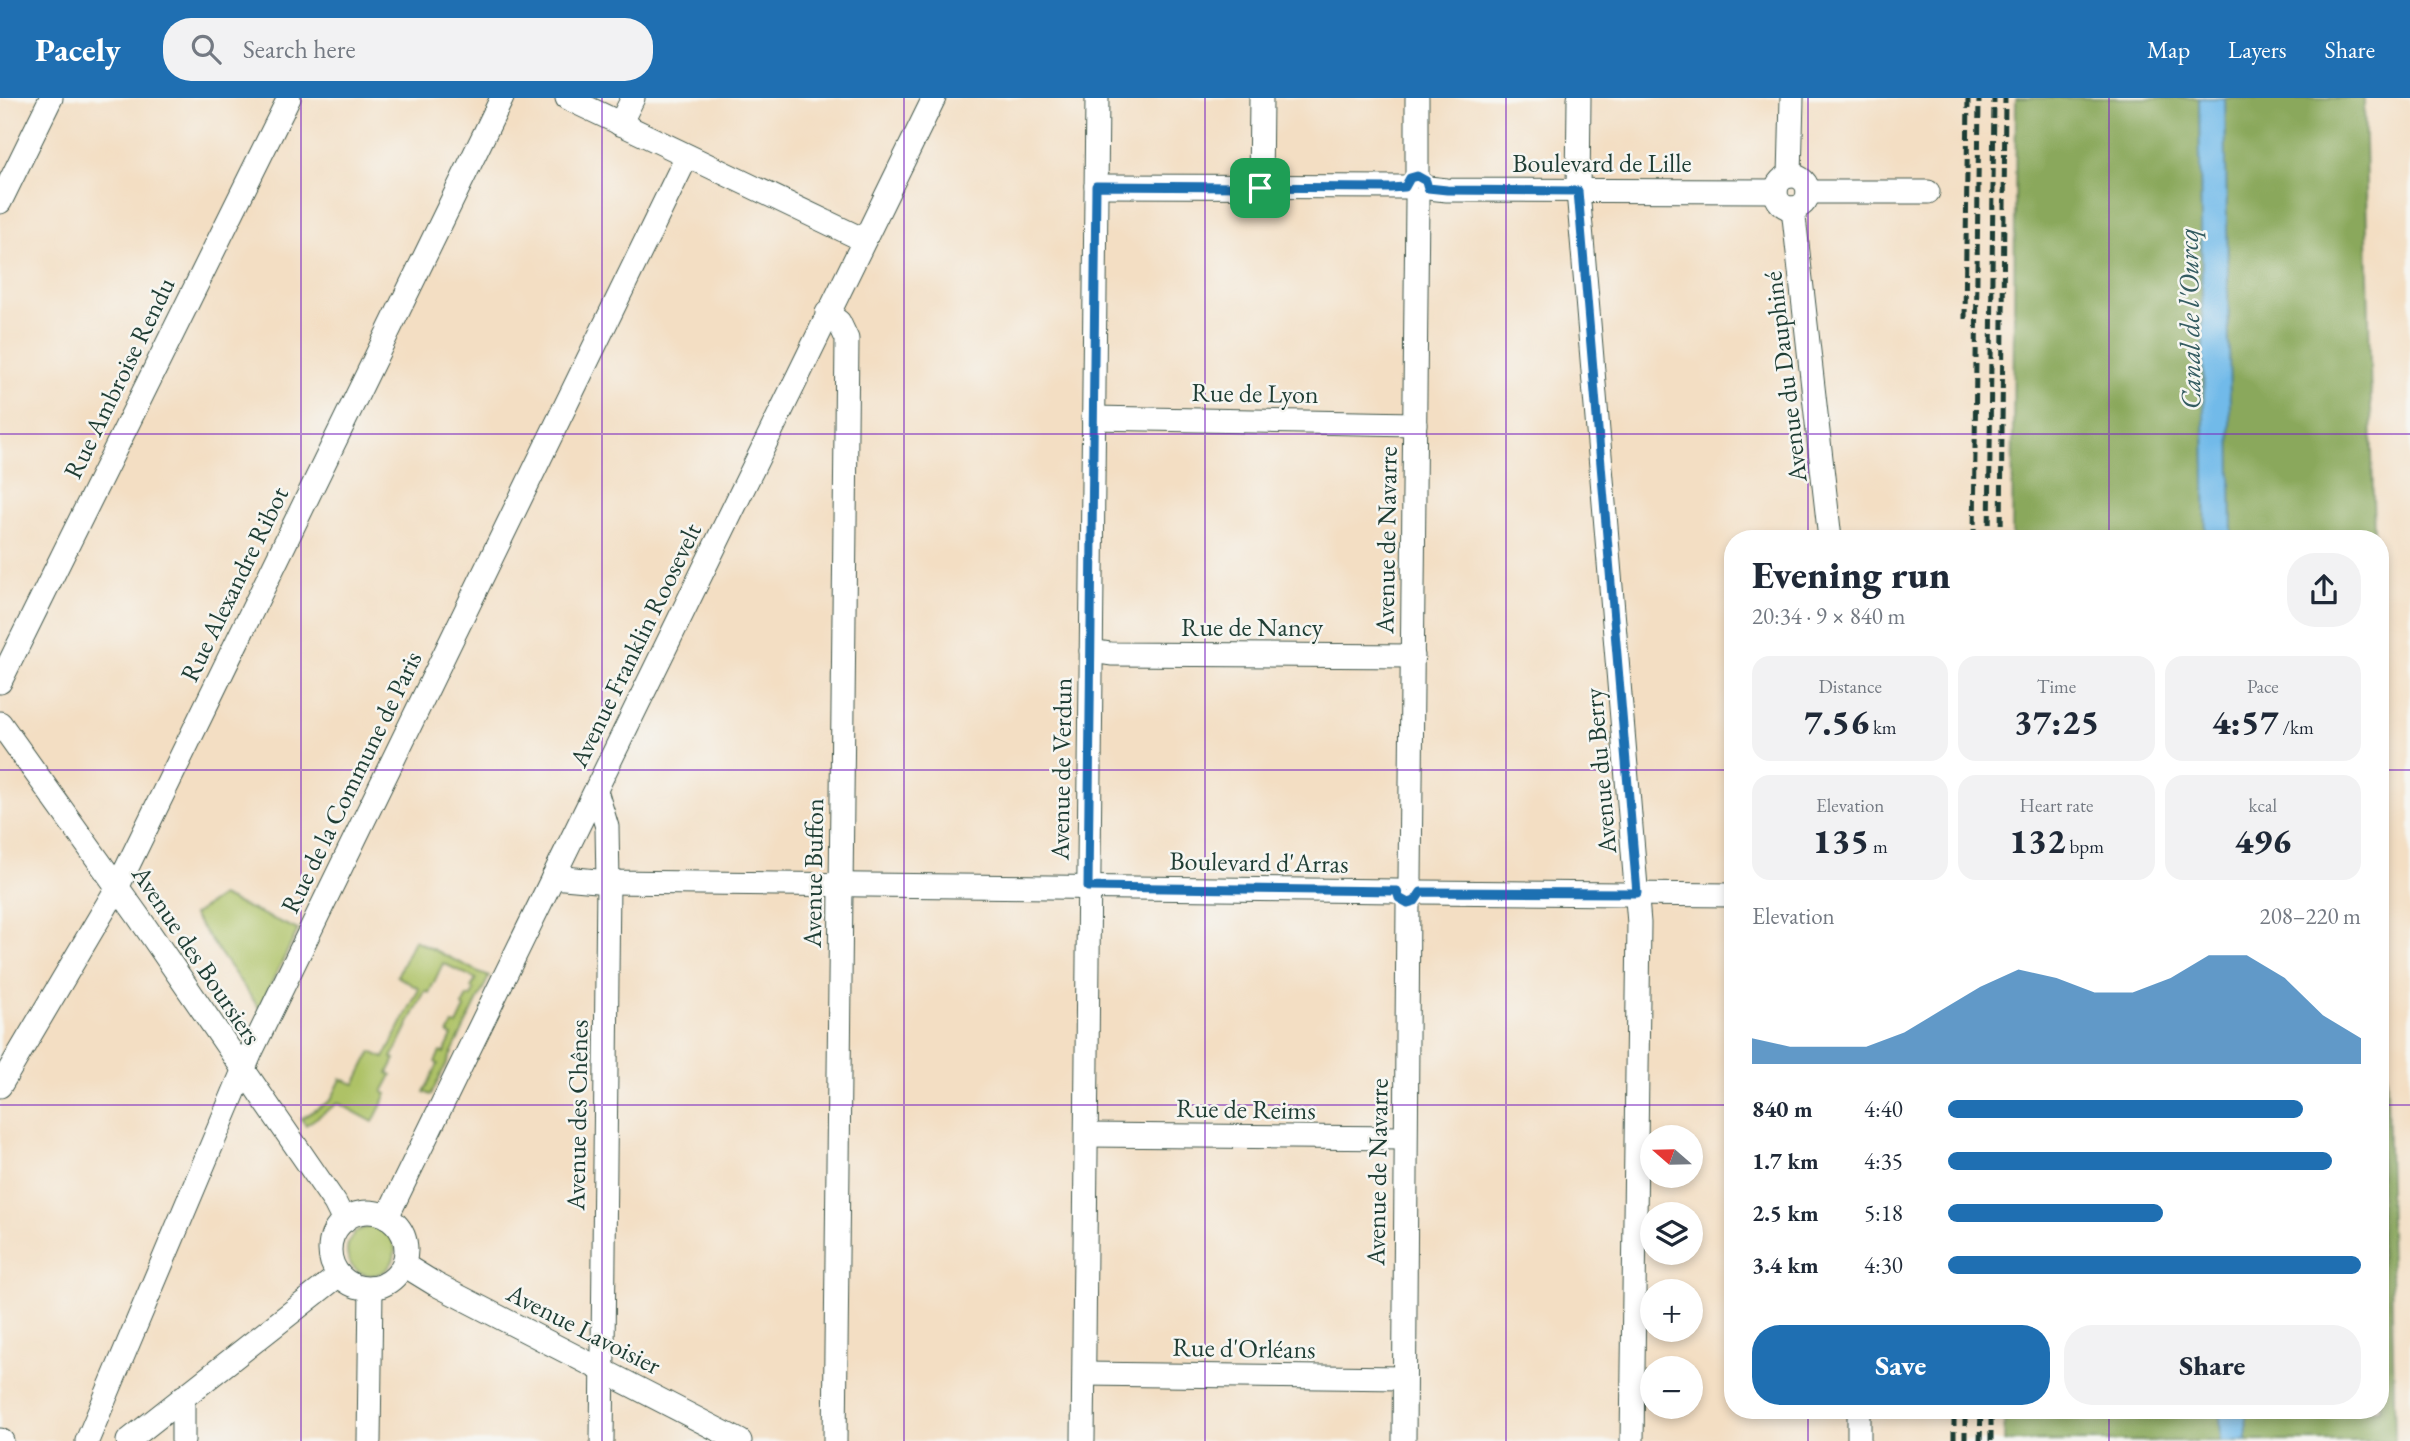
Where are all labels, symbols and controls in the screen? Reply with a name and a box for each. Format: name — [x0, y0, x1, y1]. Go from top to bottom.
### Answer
search box — [163, 18, 653, 81]
text: Pacely — [35, 28, 121, 71]
icon: search — [187, 30, 225, 68]
text: Search here — [243, 32, 356, 66]
text: Map — [2147, 34, 2190, 65]
text: Layers — [2228, 34, 2287, 65]
text: Share — [2325, 34, 2375, 65]
street label: Boulevard de Lille — [1512, 146, 1692, 180]
pin — [1230, 158, 1290, 218]
icon: arrive — [1241, 169, 1279, 207]
water label: Canal de l'Ourcq — [2169, 228, 2210, 410]
street label: Avenue du Dauphiné — [1755, 270, 1815, 485]
street label: Rue Ambroise Rendu — [55, 271, 183, 484]
street label: Rue de Lyon — [1191, 375, 1319, 411]
street label: Avenue de Navarre — [1367, 446, 1405, 635]
street label: Rue Alexandre Ribot — [172, 481, 296, 687]
street label: Avenue Franklin Roosevelt — [561, 517, 709, 774]
text: Evening run — [1752, 550, 1950, 599]
button: share — [2287, 553, 2361, 627]
text: 20:34 · 9 × 840 m — [1752, 601, 1905, 631]
street label: Rue de Nancy — [1181, 610, 1324, 644]
street label: Rue de la Commune de Paris — [273, 645, 429, 919]
text: Distance — [1818, 674, 1882, 699]
text: Time — [2037, 674, 2076, 699]
text: Pace — [2247, 674, 2279, 699]
street label: Avenue de Verdun — [1042, 677, 1080, 862]
street label: Avenue du Berry — [1576, 686, 1624, 856]
text: 7.56 — [1804, 699, 1869, 744]
text: 37:25 — [2014, 699, 2099, 744]
text: 4:57 — [2212, 699, 2279, 744]
text: km — [1869, 715, 1897, 740]
text: /km — [2279, 715, 2314, 740]
text: Elevation — [1816, 793, 1884, 818]
text: Heart rate — [2020, 793, 2093, 818]
text: kcal — [2249, 793, 2277, 818]
street label: Avenue Buffon — [795, 798, 831, 949]
text: 135 — [1813, 818, 1869, 863]
text: 132 — [2009, 818, 2066, 863]
text: 496 — [2234, 818, 2291, 863]
text: m — [1869, 834, 1888, 859]
text: bpm — [2066, 834, 2104, 859]
street label: Boulevard d'Arras — [1169, 843, 1349, 881]
street label: Avenue des Boursiers — [124, 858, 270, 1051]
text: Elevation — [1752, 901, 1835, 931]
text: 208–220 m — [2260, 901, 2361, 931]
street label: Avenue des Chênes — [558, 1019, 596, 1212]
street label: Avenue de Navarre — [1358, 1078, 1396, 1267]
street label: Rue de Reims — [1176, 1091, 1316, 1127]
text: 840 m — [1752, 1094, 1813, 1124]
text: 4:40 — [1864, 1094, 1903, 1124]
north arrow — [1640, 1125, 1703, 1188]
map controls — [1640, 1125, 1703, 1419]
text: 1.7 km — [1752, 1146, 1819, 1176]
text: 4:35 — [1864, 1146, 1903, 1176]
text: 2.5 km — [1752, 1198, 1819, 1228]
text: 5:18 — [1864, 1198, 1903, 1228]
button: layers — [1640, 1202, 1703, 1265]
text: 3.4 km — [1752, 1250, 1819, 1280]
text: 4:30 — [1864, 1250, 1903, 1280]
street label: Avenue Lavoisier — [500, 1275, 667, 1383]
button: + — [1640, 1279, 1703, 1342]
button: Save — [1752, 1325, 2050, 1405]
button: Share — [2064, 1325, 2361, 1405]
street label: Rue d'Orléans — [1172, 1330, 1316, 1366]
button: − — [1640, 1356, 1703, 1419]

